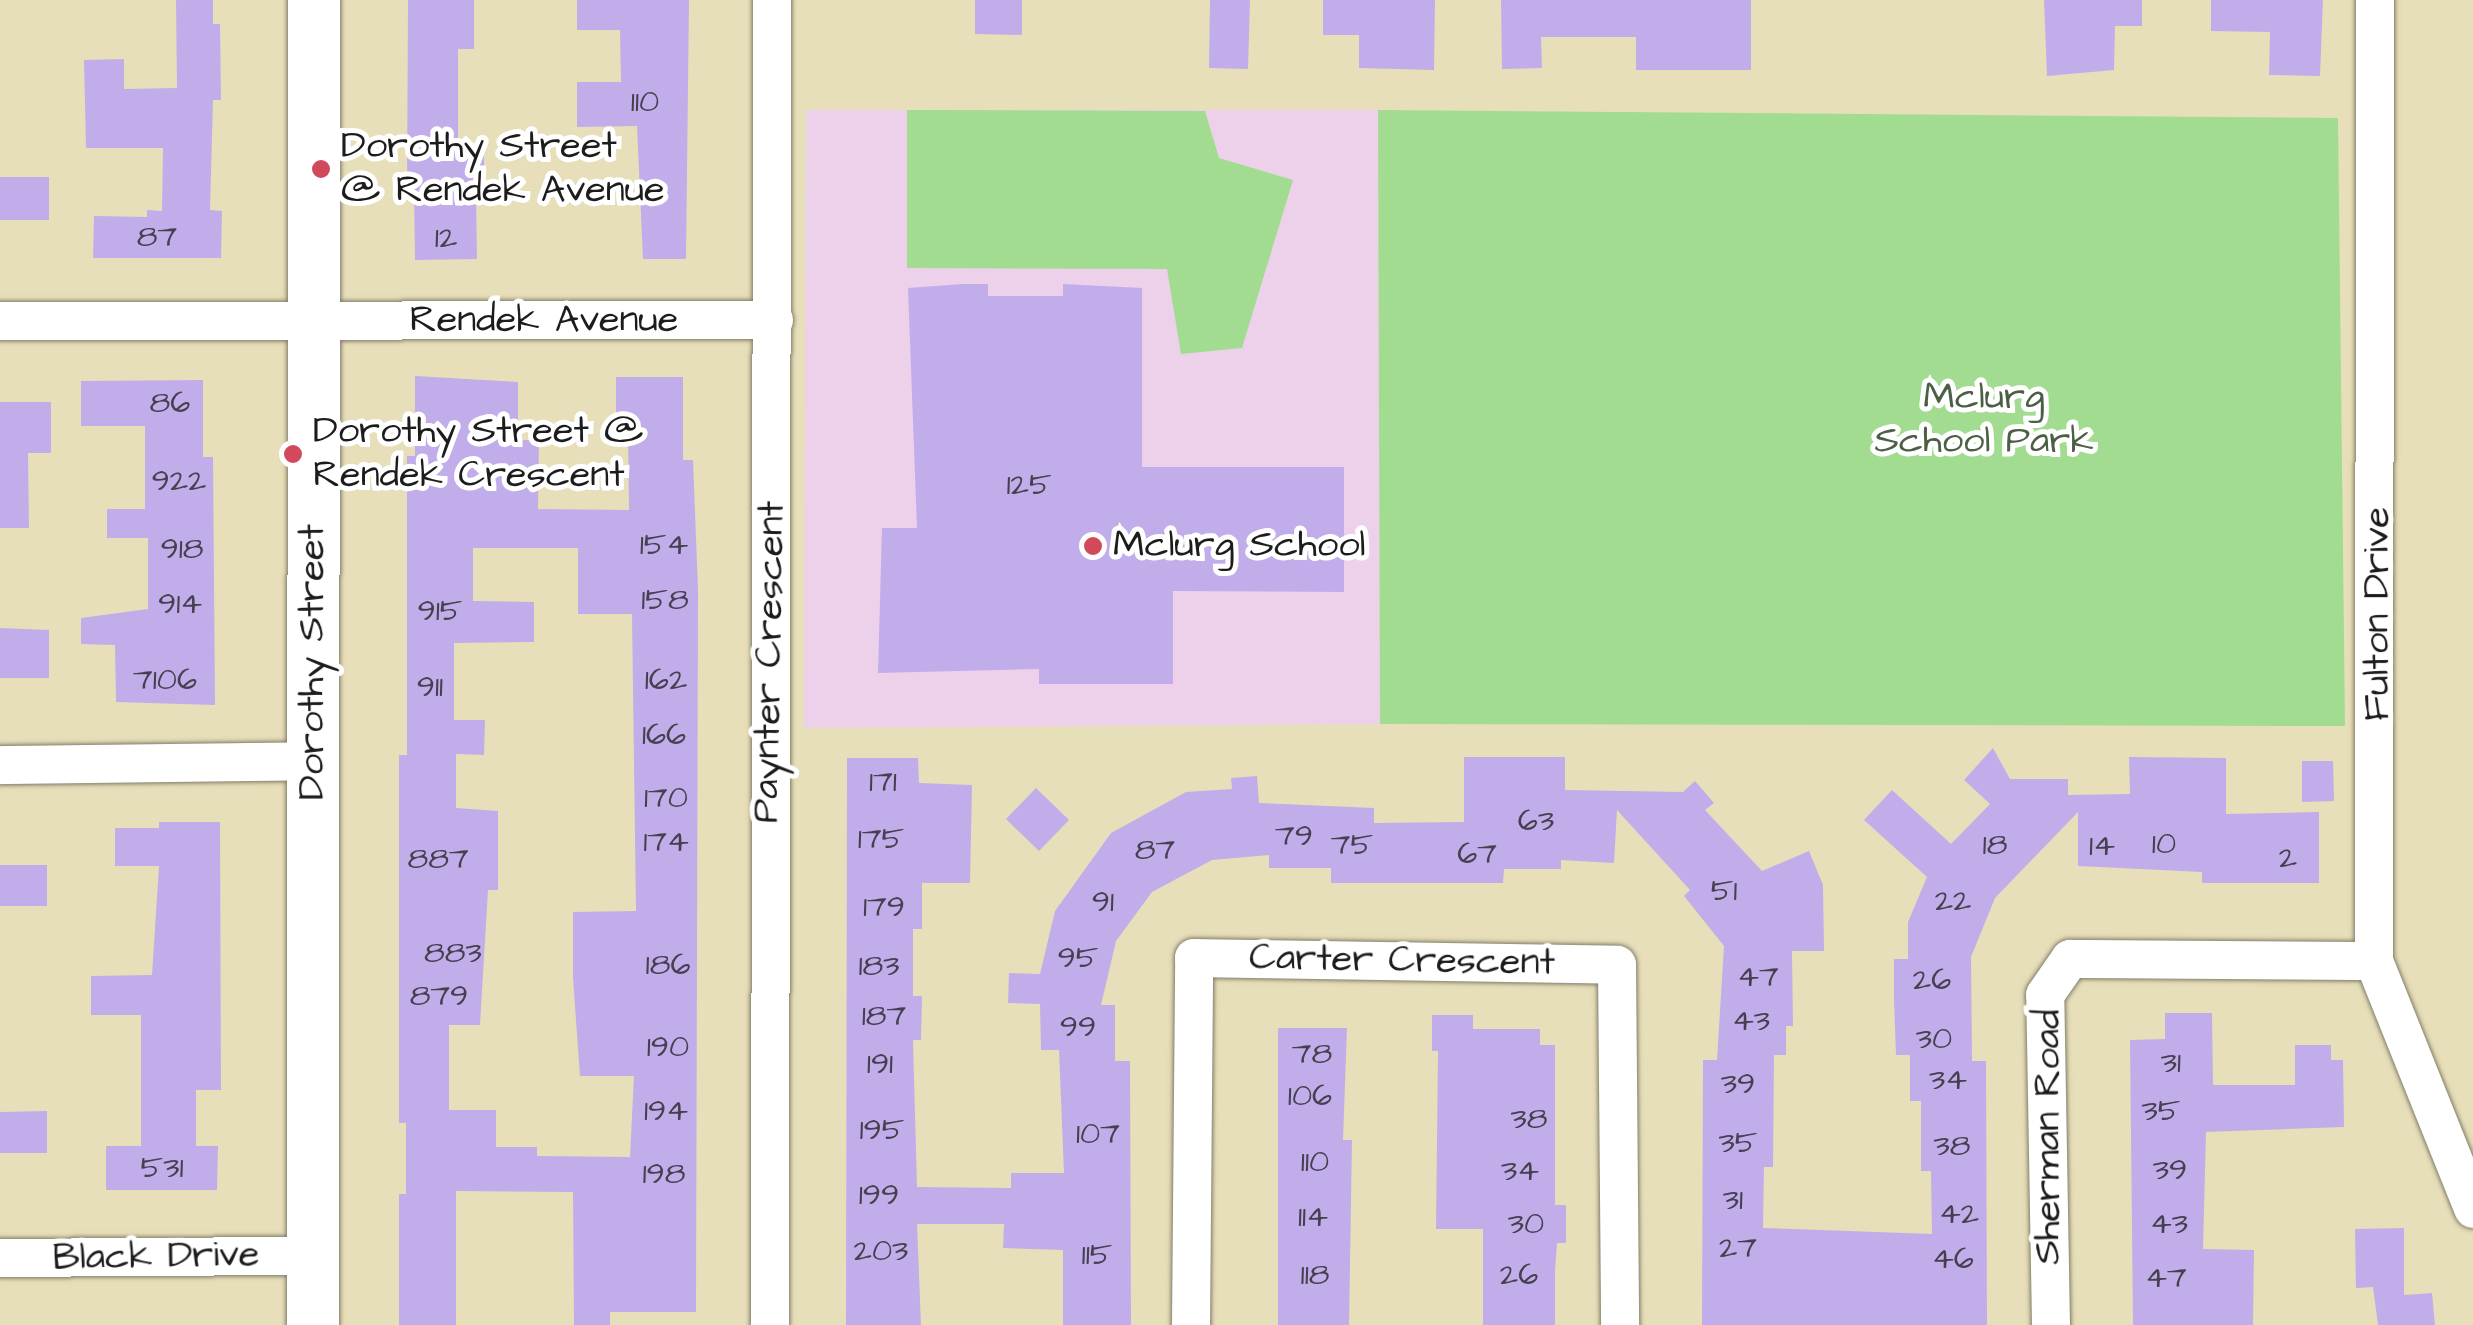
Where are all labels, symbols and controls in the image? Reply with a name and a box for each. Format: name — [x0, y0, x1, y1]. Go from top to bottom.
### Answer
house number: 110 — [631, 83, 659, 121]
place label: Dorothy Street @ Rendek Avenue — [341, 124, 665, 213]
marker: Dorothy Street @ Rendek Avenue — [310, 158, 332, 180]
house number: 87 — [137, 218, 177, 256]
house number: 12 — [435, 219, 457, 257]
street label: Rendek Avenue — [410, 298, 678, 344]
park label: Mclurg School Park — [1874, 375, 2094, 464]
house number: 86 — [150, 384, 190, 422]
place label: Dorothy Street @ Rendek Crescent — [313, 409, 644, 498]
marker: Dorothy Street @ Rendek Crescent — [282, 443, 304, 465]
house number: 922 — [152, 462, 206, 500]
house number: 125 — [1006, 466, 1052, 504]
street label: Paynter Crescent — [744, 501, 796, 823]
street label: Fulton Drive — [2355, 507, 2401, 721]
place label: Mclurg School — [1113, 523, 1366, 569]
street label: Dorothy Street — [290, 524, 336, 800]
house number: 154 — [640, 526, 688, 564]
house number: 918 — [160, 530, 204, 568]
marker: Mclurg School — [1082, 535, 1104, 557]
house number: 158 — [641, 581, 689, 619]
house number: 914 — [158, 585, 202, 623]
house number: 915 — [418, 592, 462, 630]
house number: 7106 — [133, 661, 197, 699]
house number: 162 — [645, 661, 687, 699]
house number: 911 — [417, 668, 443, 706]
house number: 166 — [642, 716, 686, 754]
house number: 171 — [869, 763, 897, 801]
house number: 170 — [644, 779, 688, 817]
house number: 63 — [1518, 802, 1554, 840]
house number: 79 — [1275, 817, 1313, 855]
house number: 175 — [858, 820, 904, 858]
house number: 174 — [643, 823, 689, 861]
house number: 10 — [2152, 825, 2176, 863]
house number: 75 — [1331, 826, 1373, 864]
house number: 18 — [1983, 826, 2007, 864]
house number: 14 — [2089, 827, 2115, 865]
house number: 87 — [1135, 831, 1175, 869]
house number: 67 — [1457, 835, 1497, 873]
house number: 2 — [2279, 839, 2297, 877]
house number: 887 — [407, 840, 469, 878]
house number: 51 — [1711, 872, 1737, 910]
house number: 22 — [1935, 882, 1971, 920]
house number: 91 — [1092, 883, 1114, 921]
house number: 179 — [863, 888, 905, 926]
house number: 883 — [424, 934, 482, 972]
street label: Carter Crescent — [1249, 936, 1555, 986]
house number: 95 — [1058, 939, 1098, 977]
house number: 186 — [646, 946, 690, 984]
house number: 183 — [858, 947, 900, 985]
house number: 47 — [1737, 958, 1779, 996]
house number: 26 — [1913, 961, 1951, 999]
house number: 879 — [410, 977, 468, 1015]
house number: 187 — [862, 997, 906, 1035]
house number: 43 — [1732, 1002, 1770, 1040]
house number: 99 — [1060, 1008, 1096, 1046]
street label: Sherman Road — [2026, 1009, 2072, 1265]
house number: 30 — [1916, 1020, 1952, 1058]
house number: 190 — [647, 1028, 689, 1066]
house number: 78 — [1292, 1035, 1332, 1073]
house number: 31 — [2161, 1044, 2181, 1082]
house number: 191 — [867, 1045, 893, 1083]
house number: 34 — [1929, 1061, 1967, 1099]
house number: 39 — [1721, 1065, 1755, 1103]
house number: 106 — [1288, 1077, 1332, 1115]
house number: 194 — [644, 1092, 688, 1130]
house number: 35 — [2142, 1092, 2180, 1130]
house number: 38 — [1510, 1100, 1548, 1138]
house number: 195 — [860, 1111, 904, 1149]
house number: 107 — [1076, 1115, 1120, 1153]
house number: 35 — [1719, 1124, 1757, 1162]
house number: 38 — [1933, 1127, 1971, 1165]
house number: 110 — [1301, 1143, 1329, 1181]
house number: 531 — [140, 1149, 184, 1187]
house number: 39 — [2153, 1151, 2187, 1189]
house number: 34 — [1501, 1152, 1539, 1190]
house number: 198 — [642, 1155, 686, 1193]
house number: 199 — [859, 1176, 899, 1214]
house number: 31 — [1723, 1181, 1743, 1219]
house number: 42 — [1939, 1195, 1979, 1233]
house number: 114 — [1298, 1198, 1328, 1236]
house number: 30 — [1508, 1205, 1544, 1243]
house number: 43 — [2150, 1205, 2188, 1243]
house number: 27 — [1719, 1229, 1757, 1267]
street label: Black Drive — [52, 1232, 260, 1282]
house number: 203 — [854, 1232, 908, 1270]
house number: 115 — [1082, 1236, 1112, 1274]
house number: 46 — [1932, 1240, 1974, 1278]
house number: 118 — [1301, 1256, 1329, 1294]
house number: 26 — [1500, 1256, 1538, 1294]
house number: 47 — [2145, 1259, 2187, 1297]

